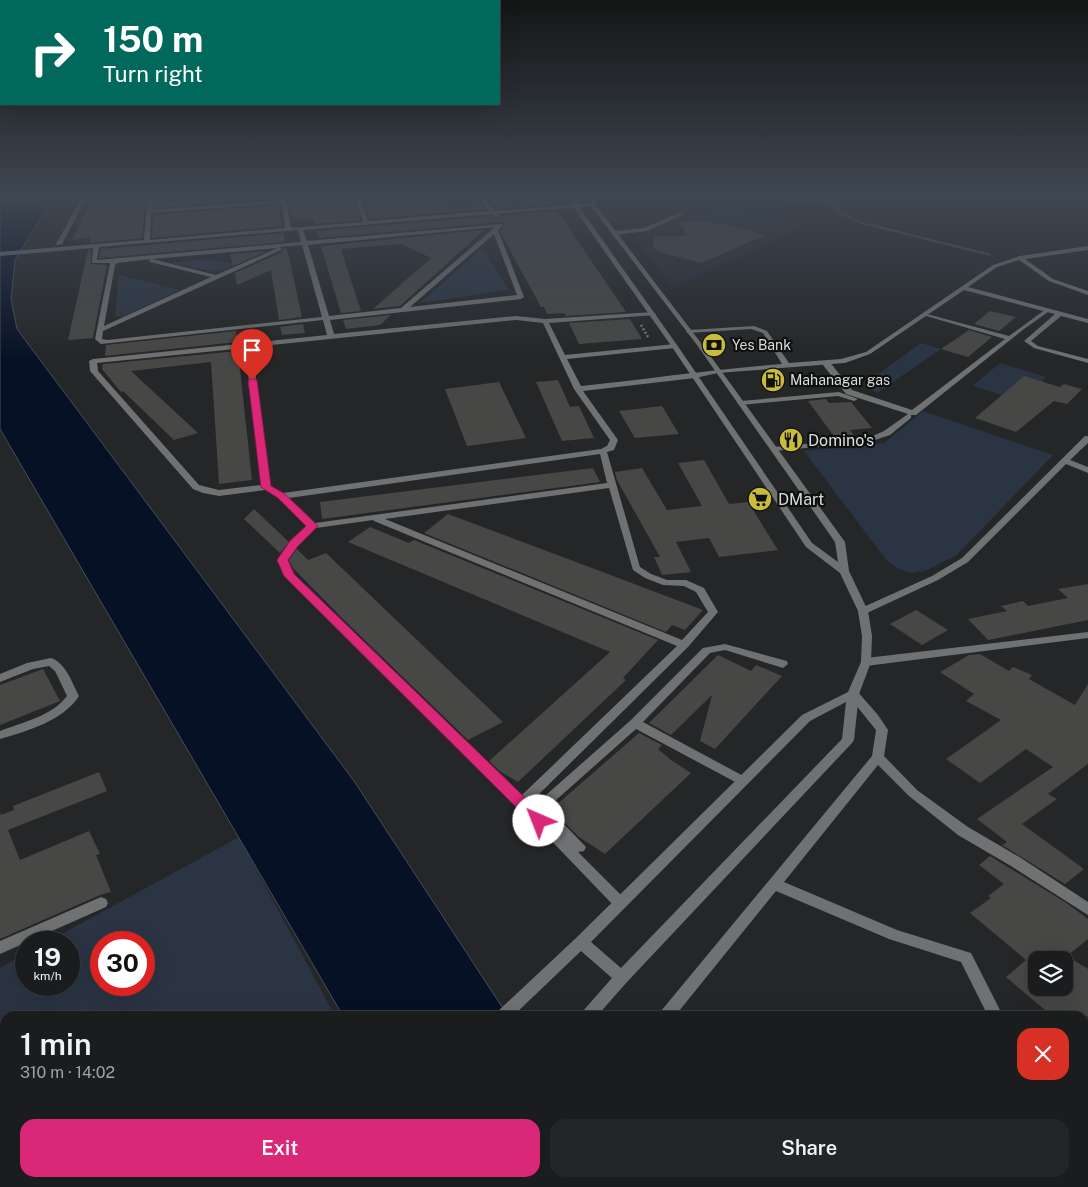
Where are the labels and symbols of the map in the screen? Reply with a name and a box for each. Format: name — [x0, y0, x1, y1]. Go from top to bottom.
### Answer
pin — [231, 329, 273, 380]
bank icon: Yes Bank — [701, 332, 727, 358]
place label: Yes Bank — [732, 337, 791, 353]
fuel station icon: Mahanagar gas — [760, 367, 786, 393]
place label: Mahanagar gas — [790, 372, 890, 388]
restaurant icon: Domino's — [778, 427, 804, 453]
place label: Domino's — [808, 431, 874, 450]
supermarket icon: DMart — [747, 486, 773, 512]
place label: DMart — [778, 490, 824, 509]
position arrow — [512, 794, 564, 846]
speed limit sign: 30 — [90, 931, 155, 996]

